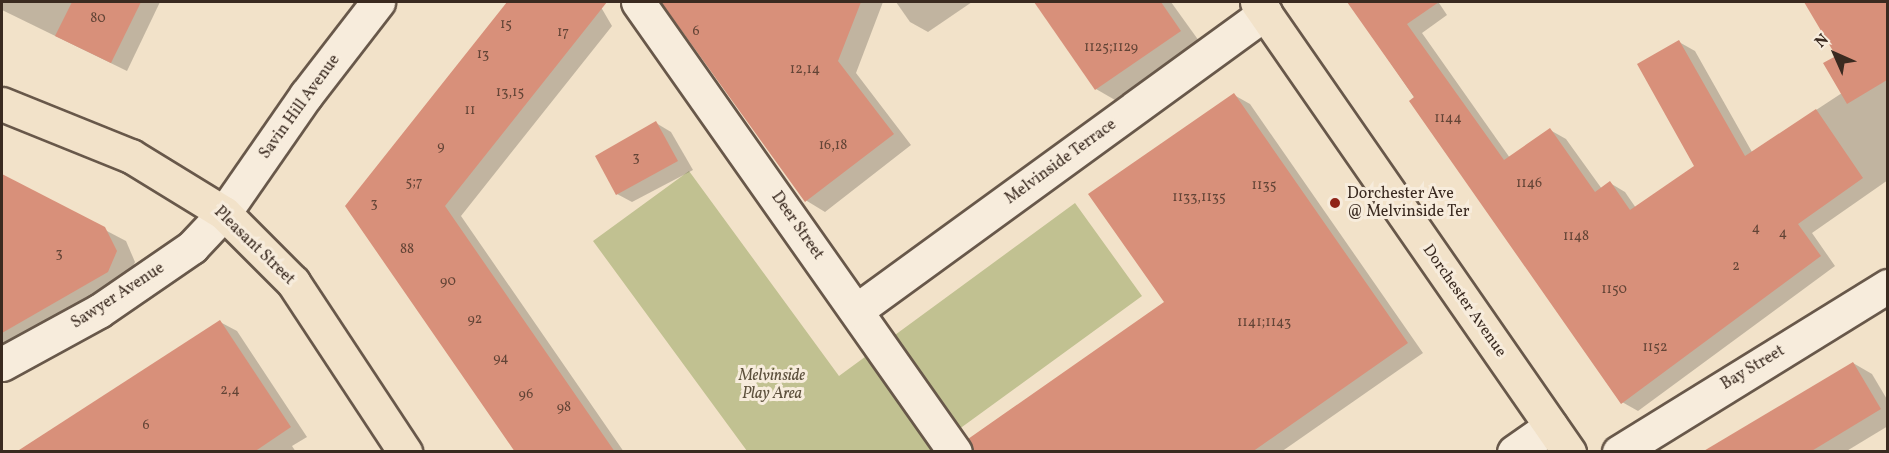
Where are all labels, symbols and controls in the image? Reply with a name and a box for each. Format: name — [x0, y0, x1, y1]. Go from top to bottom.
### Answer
house number: 80 — [90, 11, 106, 27]
house number: 15 — [500, 17, 512, 33]
house number: 6 — [692, 24, 700, 40]
north arrow — [1805, 24, 1865, 84]
house number: 17 — [557, 25, 569, 41]
text: N — [1810, 29, 1834, 53]
house number: 1125;1129 — [1084, 40, 1138, 56]
house number: 13 — [477, 47, 489, 63]
street label: Savin Hill Avenue — [256, 51, 344, 163]
house number: 12,14 — [790, 62, 820, 78]
house number: 13,15 — [496, 85, 524, 101]
house number: 11 — [465, 103, 475, 119]
house number: 1144 — [1434, 111, 1462, 127]
street label: Melvinside Terrace — [1001, 115, 1121, 209]
house number: 16,18 — [819, 138, 847, 154]
house number: 9 — [437, 139, 445, 155]
house number: 3 — [632, 150, 640, 166]
house number: 5;7 — [405, 175, 423, 191]
house number: 1146 — [1516, 176, 1542, 192]
house number: 1135 — [1252, 178, 1276, 194]
place label: Dorchester Ave @ Melvinside Ter — [1347, 184, 1470, 222]
street label: Deer Street — [767, 188, 827, 264]
house number: 1133,1135 — [1172, 190, 1226, 206]
house number: 3 — [370, 196, 378, 212]
marker: Dorchester Ave @ Melvinside Ter — [1328, 196, 1342, 210]
street label: Pleasant Street — [210, 203, 298, 289]
house number: 4 — [1752, 221, 1760, 237]
house number: 4 — [1779, 226, 1787, 242]
house number: 1148 — [1563, 229, 1589, 245]
street label: Dorchester Avenue — [1418, 241, 1510, 361]
house number: 88 — [400, 242, 414, 258]
house number: 3 — [55, 246, 63, 262]
street label: Sawyer Avenue — [68, 259, 168, 333]
house number: 2 — [1732, 259, 1740, 275]
house number: 90 — [440, 274, 456, 290]
house number: 1150 — [1601, 282, 1627, 298]
house number: 92 — [468, 312, 482, 328]
house number: 1141;1143 — [1237, 315, 1291, 331]
house number: 1152 — [1642, 340, 1668, 356]
street label: Bay Street — [1718, 341, 1788, 395]
house number: 94 — [493, 351, 509, 367]
park label: Melvinside Play Area — [739, 366, 805, 404]
house number: 2,4 — [220, 383, 240, 399]
house number: 96 — [519, 387, 533, 403]
house number: 98 — [557, 400, 571, 416]
house number: 6 — [142, 418, 150, 434]

